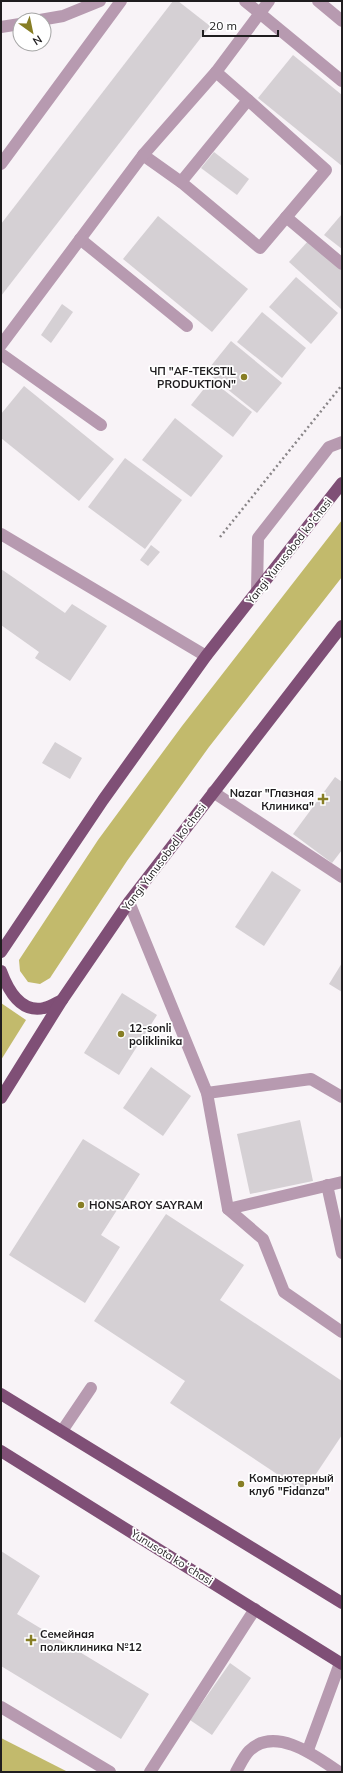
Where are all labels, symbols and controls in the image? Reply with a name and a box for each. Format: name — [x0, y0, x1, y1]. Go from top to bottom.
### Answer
north arrow — [12, 12, 52, 52]
scale bar — [203, 12, 278, 38]
text: 20 m — [209, 18, 237, 33]
text: N — [30, 32, 45, 49]
place label: ЧП "AF-TEKSTIL PRODUKTION" — [150, 364, 236, 391]
marker: ЧП "AF-TEKSTIL PRODUKTION" — [239, 372, 249, 382]
street label: Yangi Yunusobod ko'chasi — [243, 495, 335, 608]
place label: Nazar "Глазная Клиника" — [230, 786, 314, 813]
marker: Nazar "Глазная Клиника" — [317, 793, 329, 805]
street label: Yangi Yunusobod ko'chasi — [118, 801, 209, 914]
place label: 12-sonli poliklinika — [129, 1021, 182, 1048]
marker: 12-sonli poliklinika — [116, 1029, 126, 1039]
place label: HONSAROY SAYRAM — [89, 1198, 203, 1212]
marker: HONSAROY SAYRAM — [76, 1200, 86, 1210]
place label: Компьютерный клуб "Fidanza" — [249, 1471, 334, 1498]
marker: Компьютерный клуб "Fidanza" — [236, 1479, 246, 1489]
street label: Yunusota koʻchasi — [128, 1526, 216, 1588]
place label: Семейная поликлиника №12 — [40, 1627, 142, 1654]
marker: Семейная поликлиника №12 — [25, 1634, 37, 1646]

